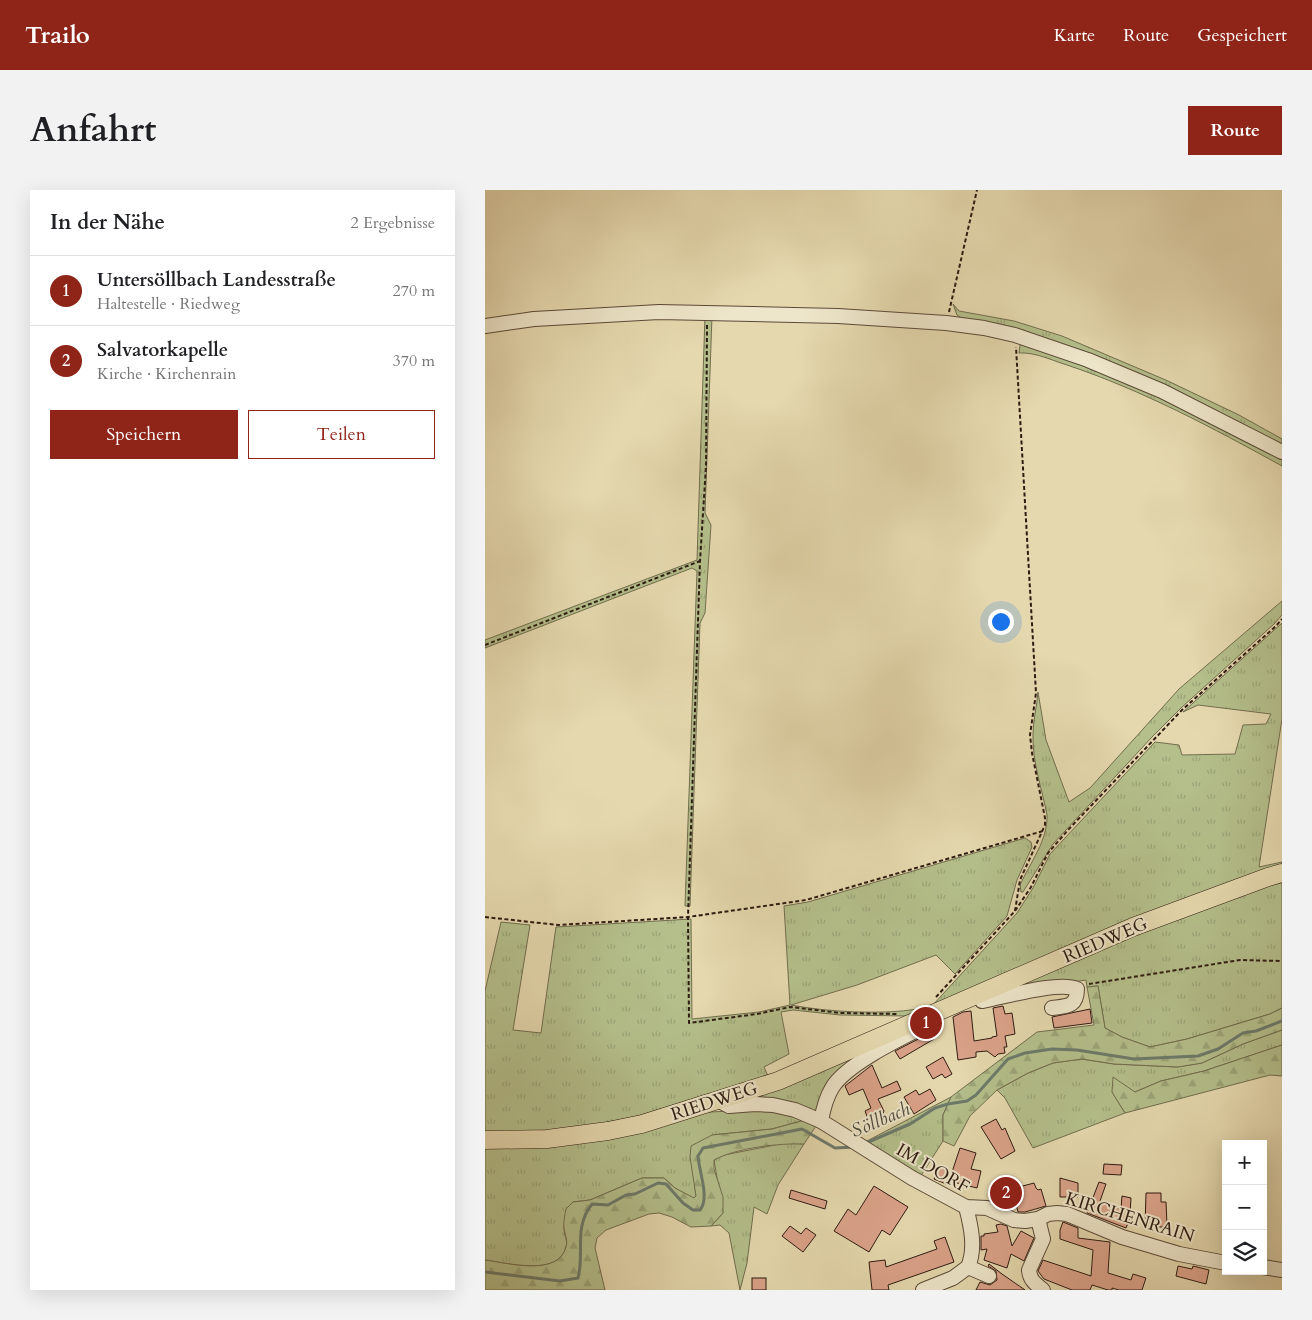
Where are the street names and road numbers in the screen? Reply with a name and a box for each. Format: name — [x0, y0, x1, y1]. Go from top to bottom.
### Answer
street label: RIEDWEG — [1059, 911, 1151, 969]
street label: RIEDWEG — [668, 1076, 761, 1127]
street label: IM DORF — [891, 1137, 974, 1199]
street label: KIRCHENRAIN — [1062, 1186, 1198, 1249]

